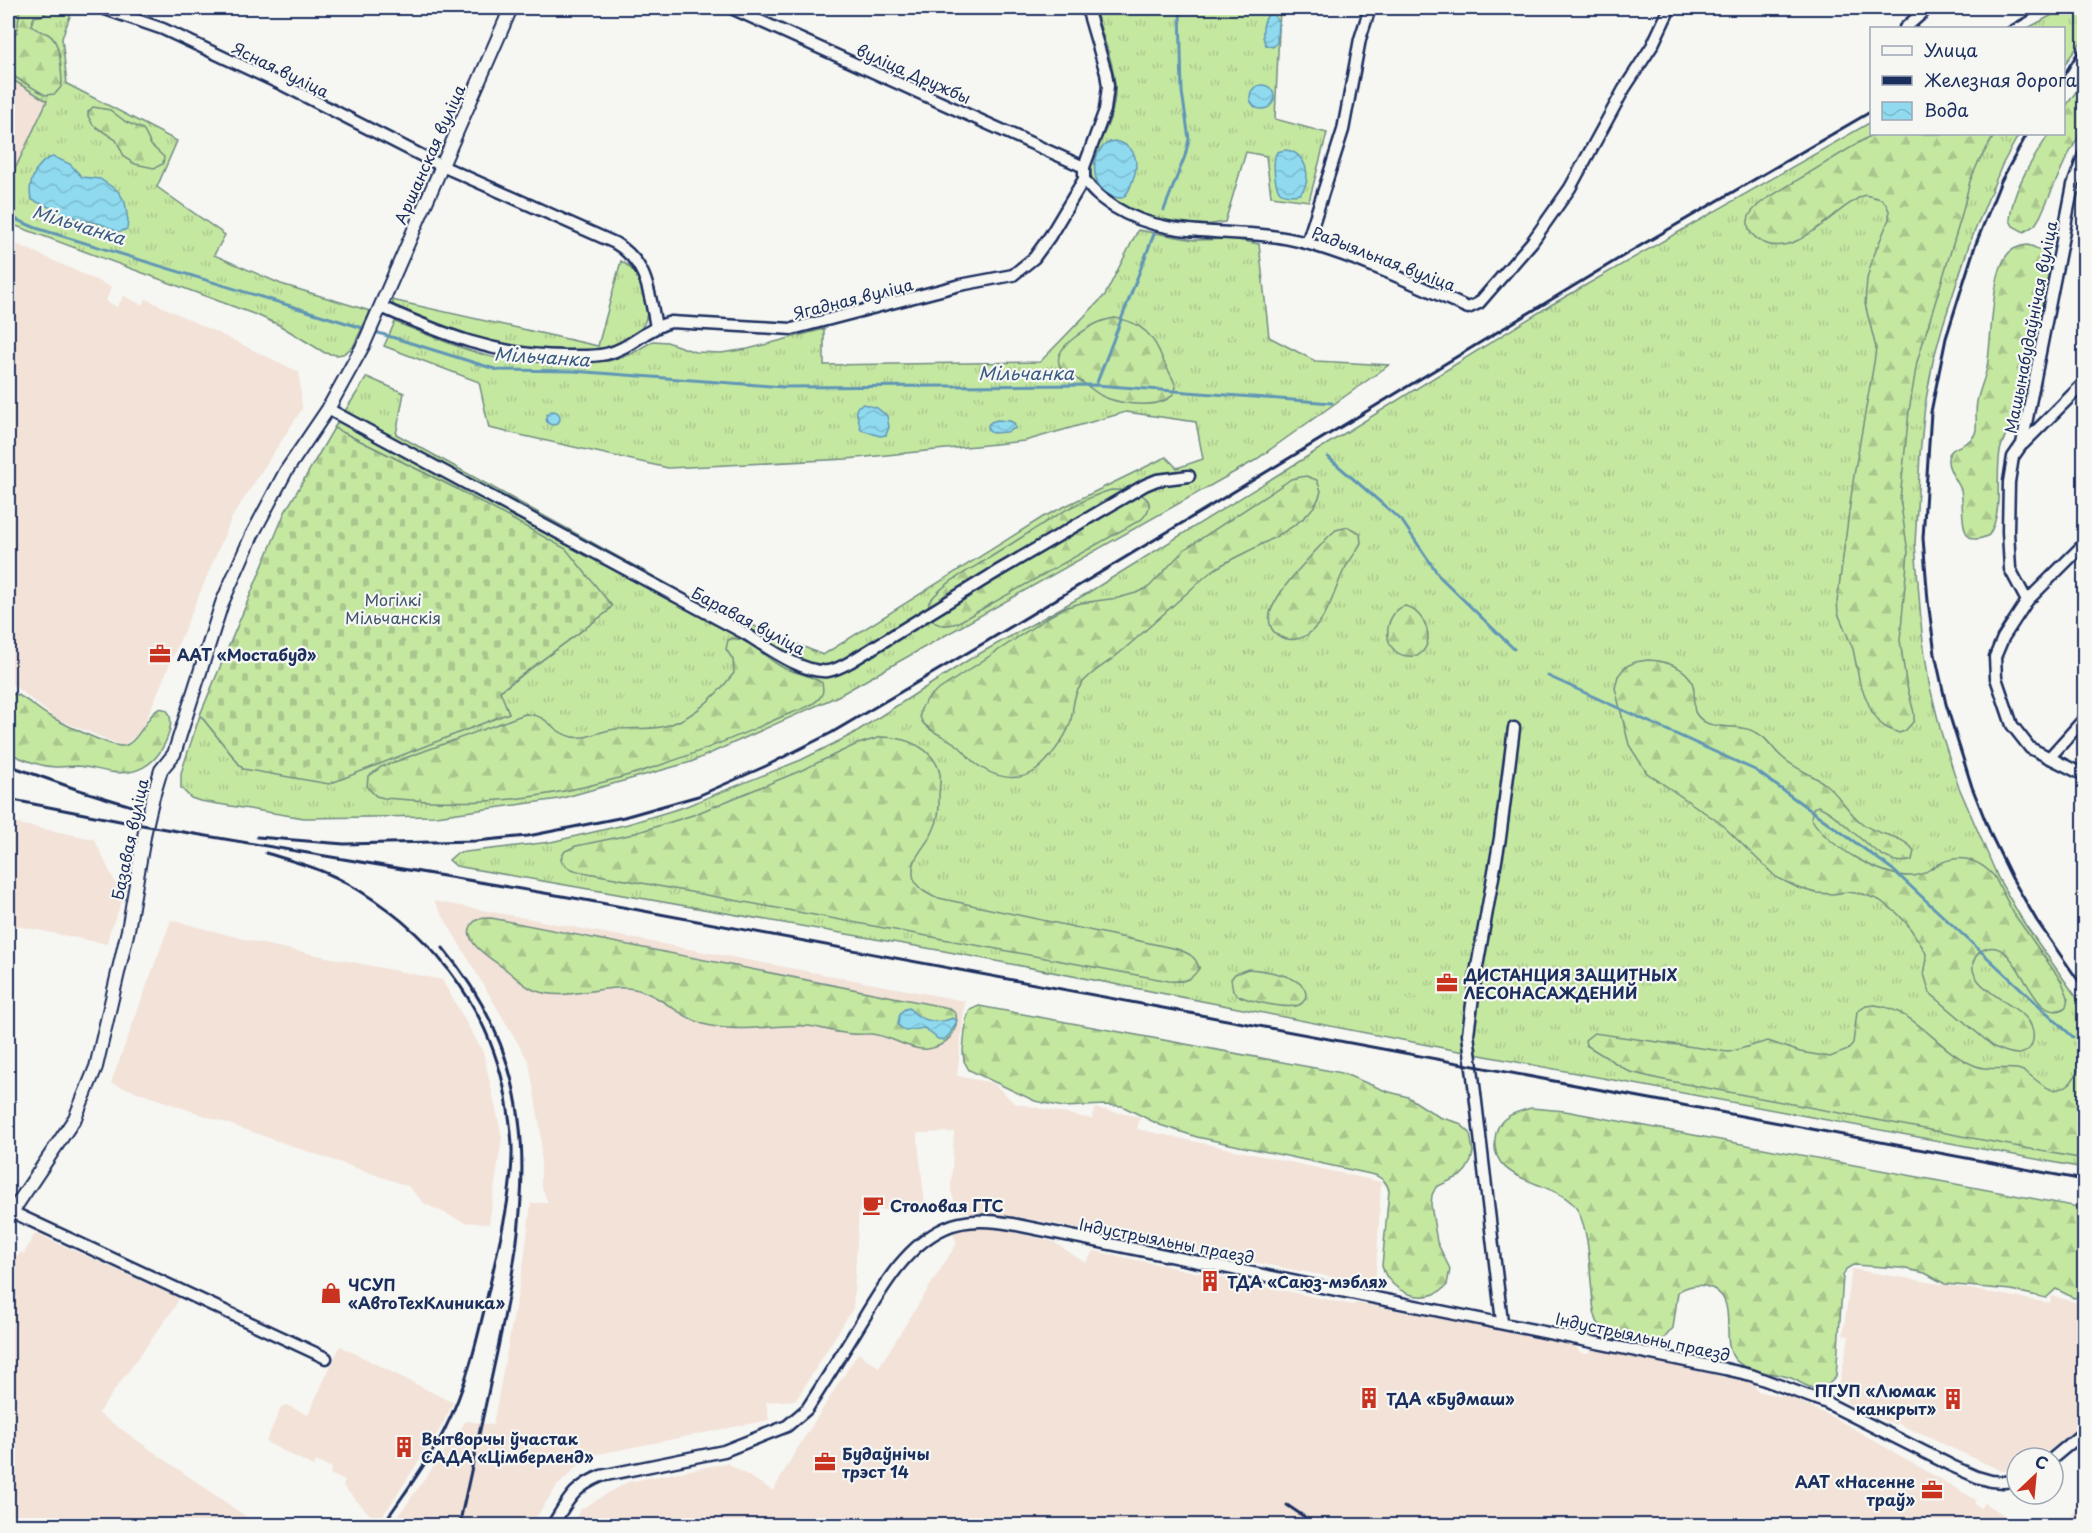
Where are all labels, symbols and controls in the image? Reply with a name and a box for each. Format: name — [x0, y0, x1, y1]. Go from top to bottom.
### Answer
legend — [1870, 27, 2065, 135]
street label: Ясная вуліца — [229, 35, 334, 103]
text: Улица — [1924, 36, 1978, 63]
street label: вуліца Дружбы — [853, 37, 975, 109]
text: Железная дорога — [1924, 66, 2078, 93]
street label: Аршанская вуліца — [387, 80, 471, 228]
text: Вода — [1924, 96, 1969, 123]
water label: Мільчанка — [29, 197, 129, 251]
street label: Машынабудаўнічая вуліца — [1998, 218, 2062, 435]
street label: Радыяльная вуліца — [1309, 219, 1460, 297]
street label: Ягадная вуліца — [790, 271, 916, 325]
water label: Мільчанка — [493, 339, 591, 373]
water label: Мільчанка — [978, 359, 1075, 386]
street label: Баравая вуліца — [688, 580, 810, 660]
park label: Могілкі Мільчанскія — [345, 587, 441, 629]
office icon: ААТ «Мостабуд» — [148, 642, 172, 666]
place label: ААТ «Мостабуд» — [177, 642, 317, 666]
street label: Базавая вуліца — [104, 776, 154, 902]
place label: ДИСТАНЦИЯ ЗАЩИТНЫХ ЛЕСОНАСАЖДЕНИЙ — [1463, 962, 1677, 1004]
office icon: ДИСТАНЦИЯ ЗАЩИТНЫХ ЛЕСОНАСАЖДЕНИЙ — [1435, 971, 1459, 995]
cafe icon: Столовая ГТС — [861, 1193, 885, 1217]
place label: Столовая ГТС — [890, 1193, 1003, 1217]
street label: Індустрыяльны праезд — [1077, 1211, 1257, 1269]
building icon: ТДА «Саюз-мэбля» — [1198, 1269, 1222, 1293]
place label: ТДА «Саюз-мэбля» — [1227, 1269, 1388, 1293]
place label: ЧСУП «АвтоТехКлиника» — [348, 1272, 505, 1314]
shop icon: ЧСУП «АвтоТехКлиника» — [319, 1281, 343, 1305]
street label: Індустрыяльны праезд — [1553, 1306, 1733, 1366]
place label: ПГУП «Люмак канкрыт» — [1815, 1378, 1937, 1420]
building icon: ТДА «Будмаш» — [1357, 1386, 1381, 1410]
place label: ТДА «Будмаш» — [1386, 1386, 1515, 1410]
building icon: ПГУП «Люмак канкрыт» — [1941, 1387, 1965, 1411]
place label: Вытворчы ўчастак САДА «Цімберленд» — [421, 1426, 594, 1468]
building icon: Вытворчы ўчастак САДА «Цімберленд» — [392, 1435, 416, 1459]
place label: Будаўнічы трэст 14 — [841, 1441, 930, 1483]
north arrow — [2005, 1446, 2065, 1506]
text: С — [2031, 1448, 2053, 1475]
office icon: Будаўнічы трэст 14 — [813, 1450, 837, 1474]
place label: ААТ «Насенне траў» — [1795, 1469, 1915, 1511]
office icon: ААТ «Насенне траў» — [1920, 1478, 1944, 1502]

